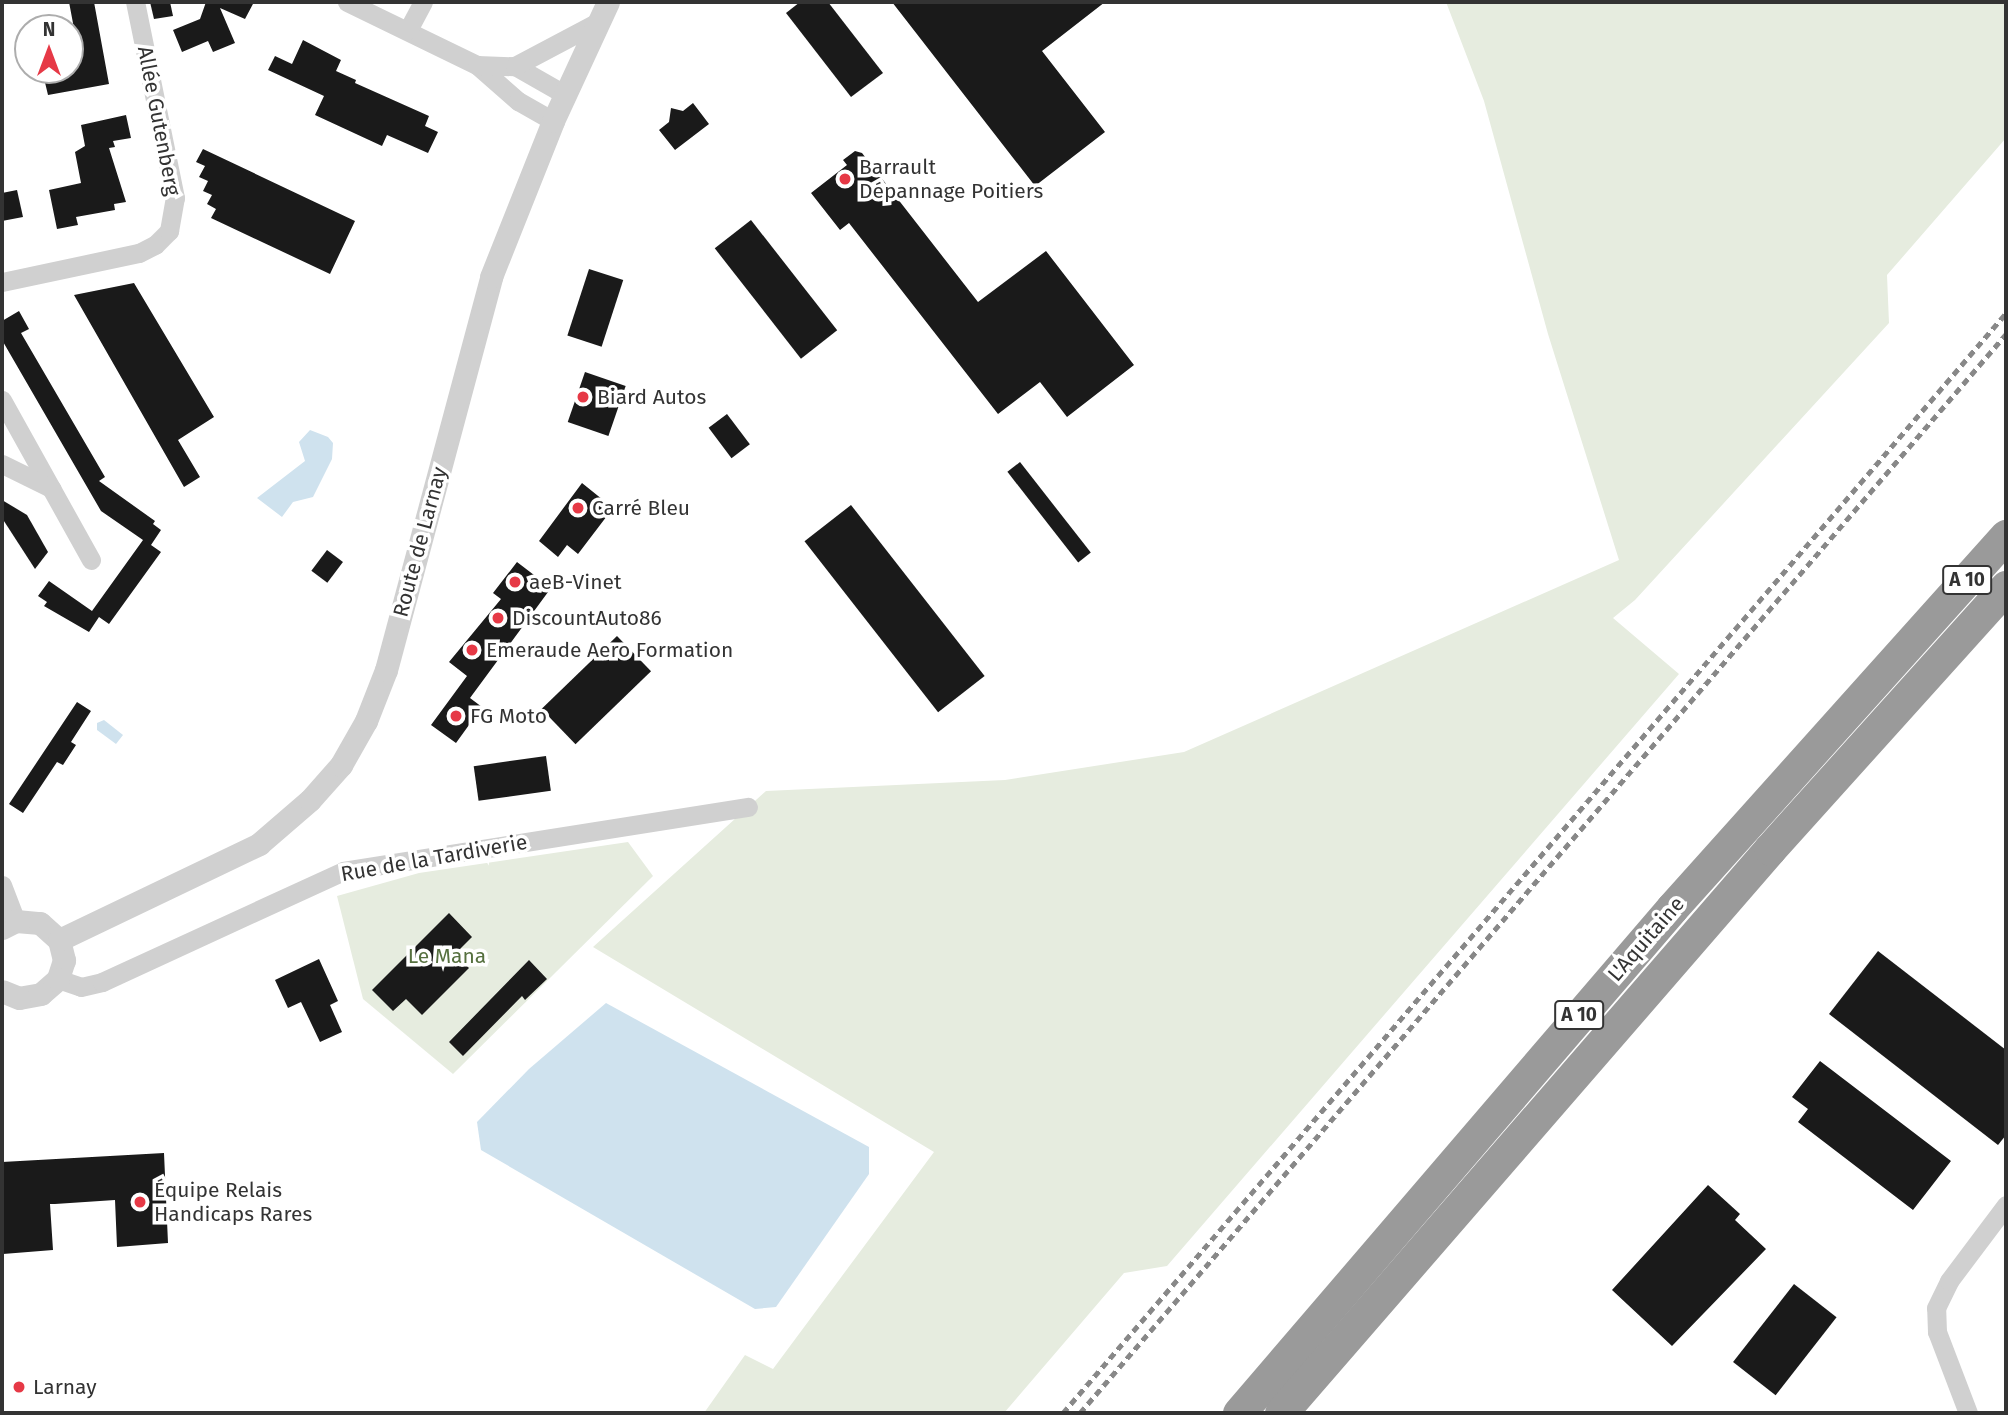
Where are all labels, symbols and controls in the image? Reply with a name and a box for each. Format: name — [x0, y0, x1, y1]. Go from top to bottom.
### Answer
north arrow — [14, 14, 84, 84]
text: N — [43, 18, 55, 41]
street label: Allée Gutenberg — [132, 44, 186, 198]
place label: Barrault Dépannage Poitiers — [859, 154, 1043, 204]
marker: Barrault Dépannage Poitiers — [837, 171, 853, 187]
place label: Biard Autos — [597, 384, 706, 410]
marker: Biard Autos — [575, 389, 591, 405]
street label: Route de Larnay — [388, 464, 452, 620]
place label: Carré Bleu — [592, 495, 690, 521]
marker: Carré Bleu — [570, 500, 586, 516]
road number: A 10 — [1941, 565, 1993, 596]
place label: aeB-Vinet — [529, 569, 622, 595]
marker: aeB-Vinet — [507, 574, 523, 590]
place label: DiscountAuto86 — [512, 605, 662, 631]
marker: DiscountAuto86 — [490, 610, 506, 626]
place label: Emeraude Aero Formation — [486, 637, 733, 663]
marker: Emeraude Aero Formation — [464, 642, 480, 658]
place label: FG Moto — [470, 703, 547, 729]
marker: FG Moto — [448, 708, 464, 724]
street label: Rue de la Tardiverie — [339, 829, 529, 887]
street label: L'Aquitaine — [1603, 892, 1689, 986]
park label: Le Mana — [408, 943, 486, 969]
road number: A 10 — [1553, 1000, 1605, 1030]
place label: Équipe Relais Handicaps Rares — [154, 1177, 312, 1227]
marker: Équipe Relais Handicaps Rares — [132, 1194, 148, 1210]
place label: Larnay — [33, 1374, 97, 1400]
marker: Larnay — [11, 1379, 27, 1395]

